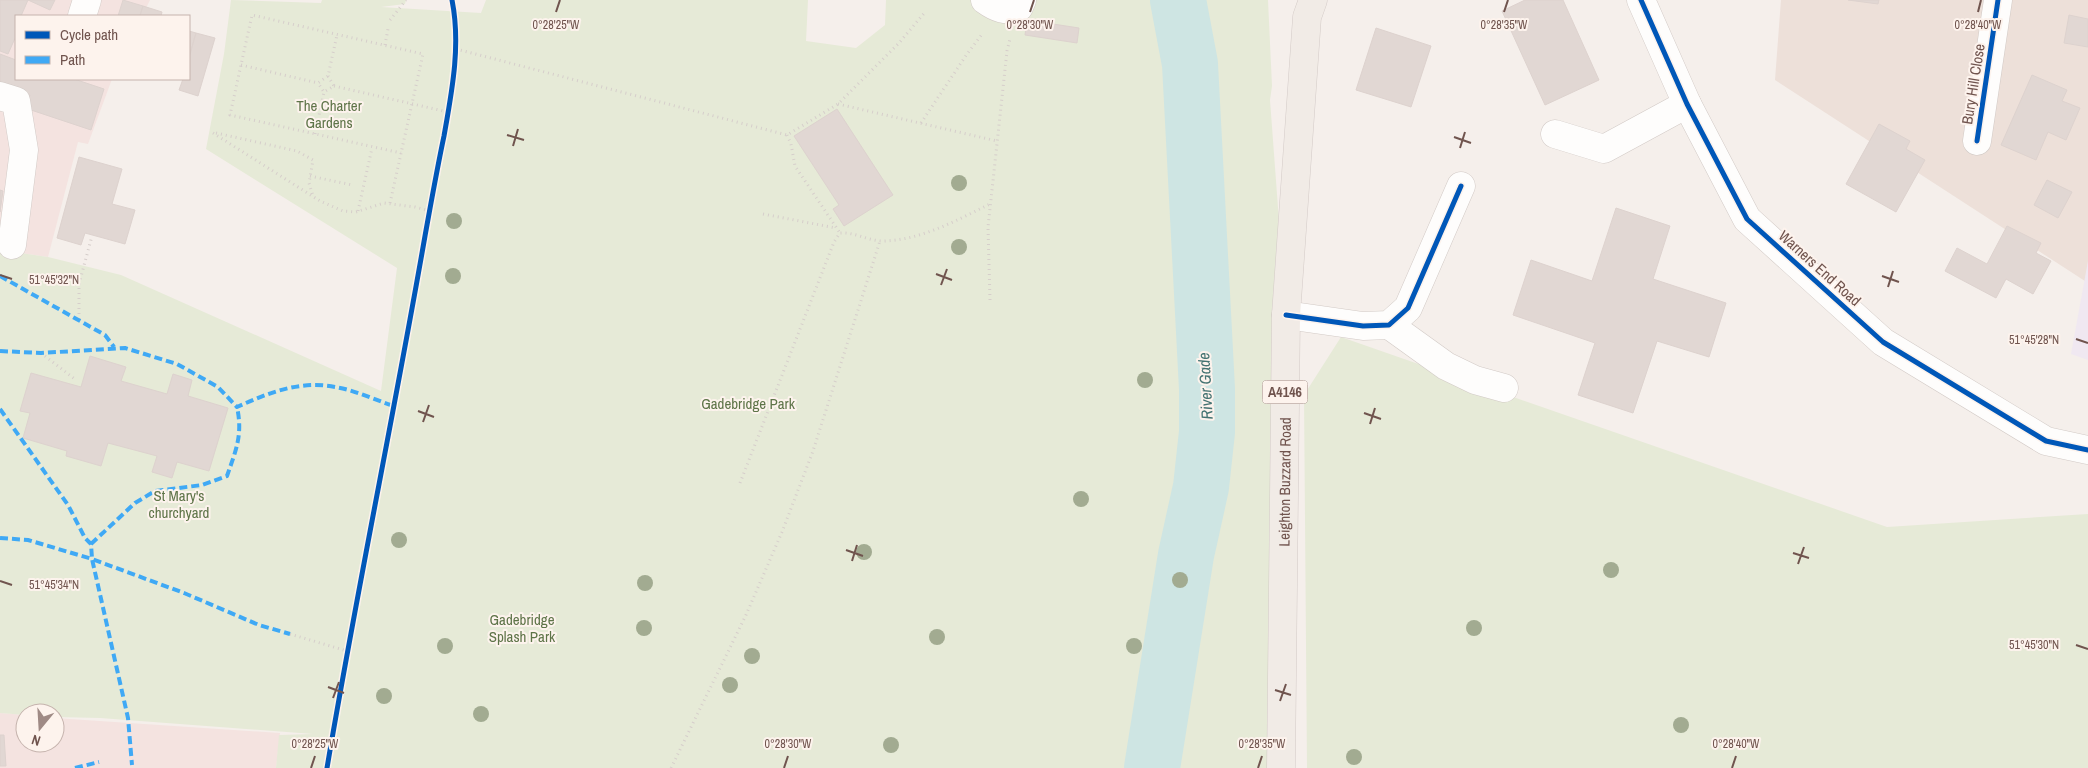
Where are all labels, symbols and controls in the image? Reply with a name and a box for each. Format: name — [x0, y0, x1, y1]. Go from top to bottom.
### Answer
legend — [15, 15, 190, 80]
text: 0°28'25"W — [533, 17, 580, 33]
text: 0°28'30"W — [1007, 17, 1054, 33]
text: 0°28'35"W — [1481, 17, 1528, 33]
text: 0°28'40"W — [1955, 17, 2002, 33]
text: Cycle path — [60, 24, 118, 45]
street label: Bury Hill Close — [1956, 42, 1990, 126]
text: Path — [60, 49, 85, 70]
park label: The Charter Gardens — [296, 95, 362, 133]
street label: Warners End Road — [1774, 225, 1866, 311]
text: 51°45'32"N — [29, 272, 79, 288]
text: 51°45'28"N — [2009, 332, 2059, 348]
water label: River Gade — [1192, 352, 1218, 420]
road number: A4146 — [1262, 381, 1308, 404]
park label: Gadebridge Park — [701, 393, 796, 414]
street label: Leighton Buzzard Road — [1273, 417, 1295, 547]
park label: St Mary's churchyard — [149, 485, 209, 523]
text: 51°45'34"N — [29, 577, 79, 593]
park label: Gadebridge Splash Park — [489, 609, 556, 647]
text: 51°45'30"N — [2009, 637, 2059, 653]
north arrow — [15, 703, 65, 753]
text: N — [29, 731, 43, 750]
text: 0°28'25"W — [292, 736, 339, 752]
text: 0°28'30"W — [765, 736, 812, 752]
text: 0°28'35"W — [1239, 736, 1286, 752]
text: 0°28'40"W — [1713, 736, 1760, 752]

